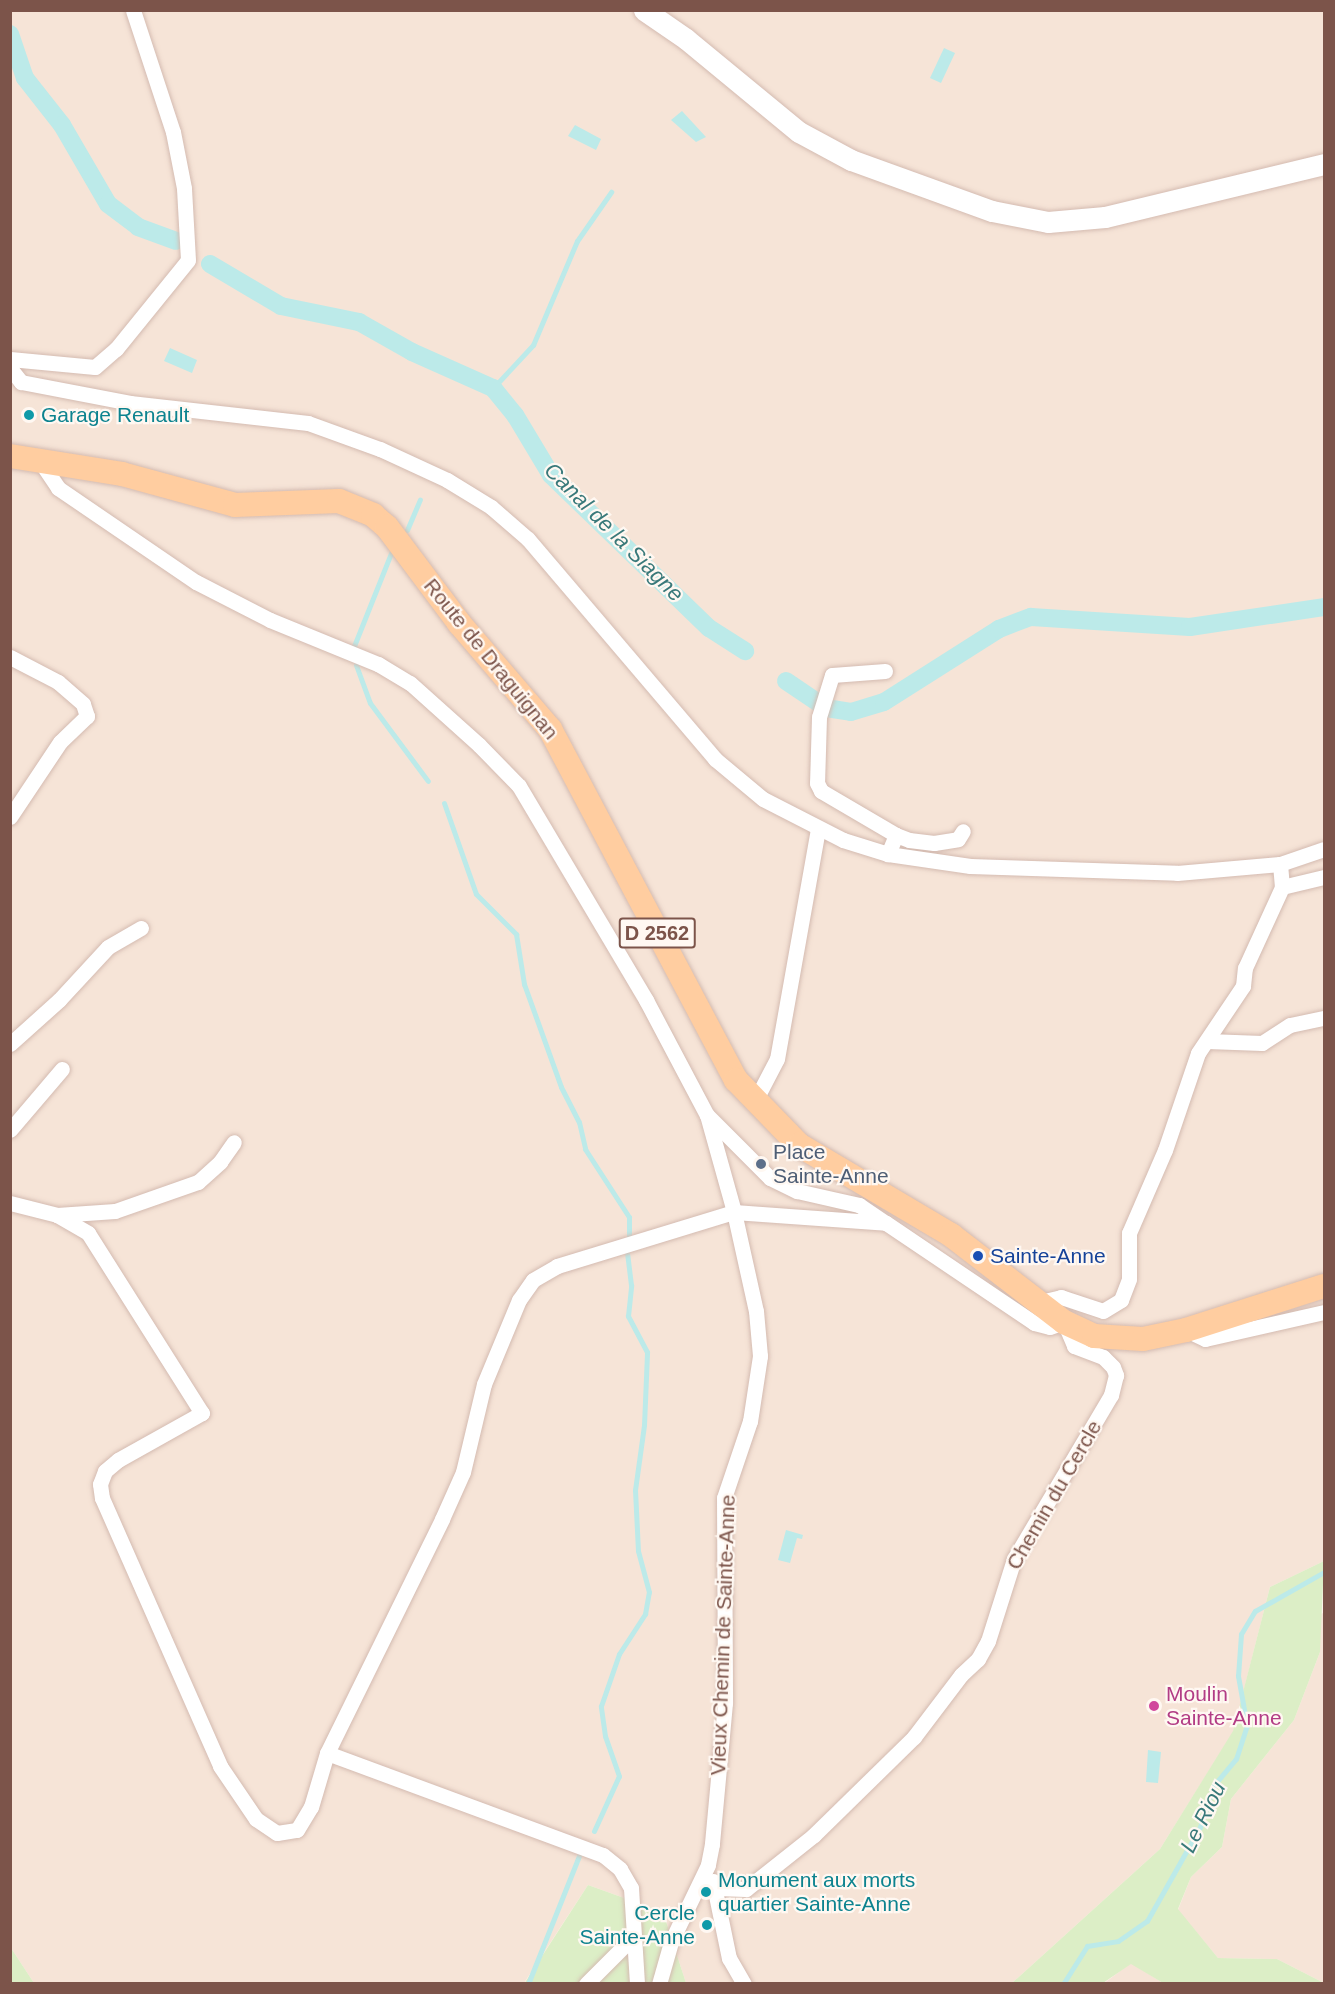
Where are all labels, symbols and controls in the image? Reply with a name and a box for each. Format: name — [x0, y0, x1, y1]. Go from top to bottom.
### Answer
place label: Garage Renault — [41, 402, 189, 428]
marker: Garage Renault — [22, 408, 36, 422]
water label: Canal de la Siagne — [539, 457, 689, 607]
street label: Route de Draguignan — [418, 573, 564, 745]
road number: D 2562 — [618, 916, 696, 950]
place label: Place Sainte-Anne — [773, 1139, 889, 1189]
marker: Place Sainte-Anne — [754, 1157, 768, 1171]
place label: Sainte-Anne — [990, 1243, 1106, 1269]
marker: Sainte-Anne — [971, 1249, 985, 1263]
street label: Chemin du Cercle — [1001, 1416, 1107, 1574]
street label: Vieux Chemin de Sainte-Anne — [706, 1494, 740, 1776]
place label: Moulin Sainte-Anne — [1166, 1681, 1282, 1731]
marker: Moulin Sainte-Anne — [1147, 1699, 1161, 1713]
water label: Le Riou — [1175, 1777, 1231, 1857]
place label: Monument aux morts quartier Sainte-Anne — [718, 1867, 915, 1917]
marker: Monument aux morts quartier Sainte-Anne — [699, 1885, 713, 1899]
place label: Cercle Sainte-Anne — [579, 1900, 695, 1950]
marker: Cercle Sainte-Anne — [700, 1918, 714, 1932]

